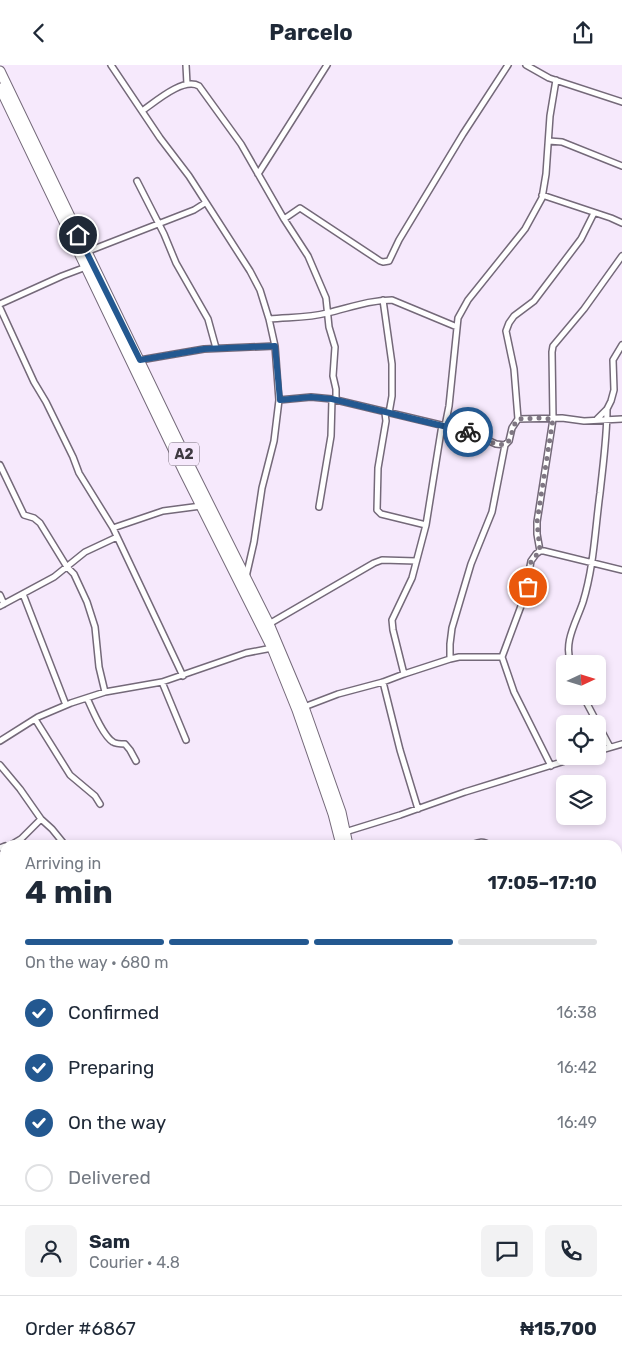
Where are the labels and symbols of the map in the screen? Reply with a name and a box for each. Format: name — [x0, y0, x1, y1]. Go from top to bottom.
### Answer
pin — [57, 214, 99, 256]
courier — [443, 407, 493, 457]
road number: A2 — [169, 443, 199, 465]
pin — [507, 566, 549, 608]
north arrow — [556, 655, 606, 705]

